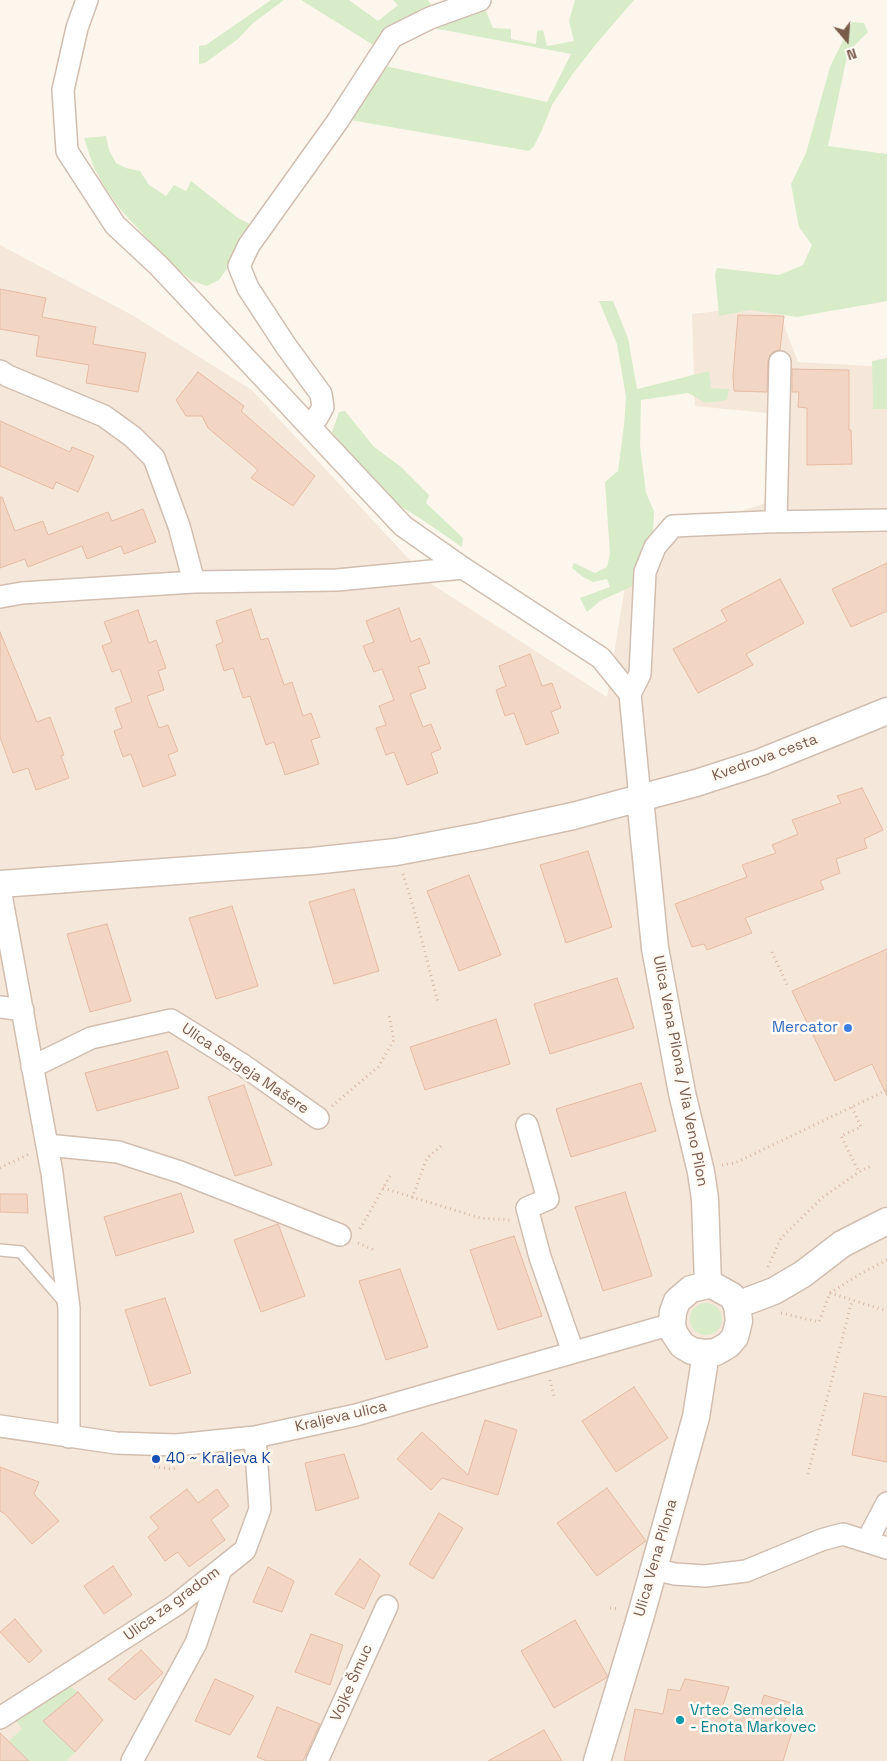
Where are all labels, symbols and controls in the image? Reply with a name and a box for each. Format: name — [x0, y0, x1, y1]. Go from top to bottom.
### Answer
north arrow — [822, 15, 872, 65]
text: N — [844, 44, 859, 64]
street label: Kvedrova cesta — [710, 731, 820, 785]
street label: Ulica Vena Pilona / Via Veno Pilon — [649, 954, 711, 1188]
place label: Mercator — [772, 1019, 838, 1037]
street label: Ulica Sergeja Mašere — [178, 1020, 312, 1118]
marker: Mercator — [842, 1022, 854, 1034]
street label: Kraljeva ulica — [293, 1398, 389, 1436]
place label: 40 ~ Kraljeva K — [166, 1450, 271, 1468]
marker: 40 ~ Kraljeva K — [150, 1453, 162, 1465]
street label: Ulica Vena Pilona — [631, 1497, 681, 1619]
street label: Ulica za gradom — [120, 1563, 224, 1645]
street label: Vojke Šmuc — [327, 1642, 377, 1724]
place label: Vrtec Semedela - Enota Markovec — [690, 1702, 816, 1737]
marker: Vrtec Semedela - Enota Markovec — [674, 1714, 686, 1726]

